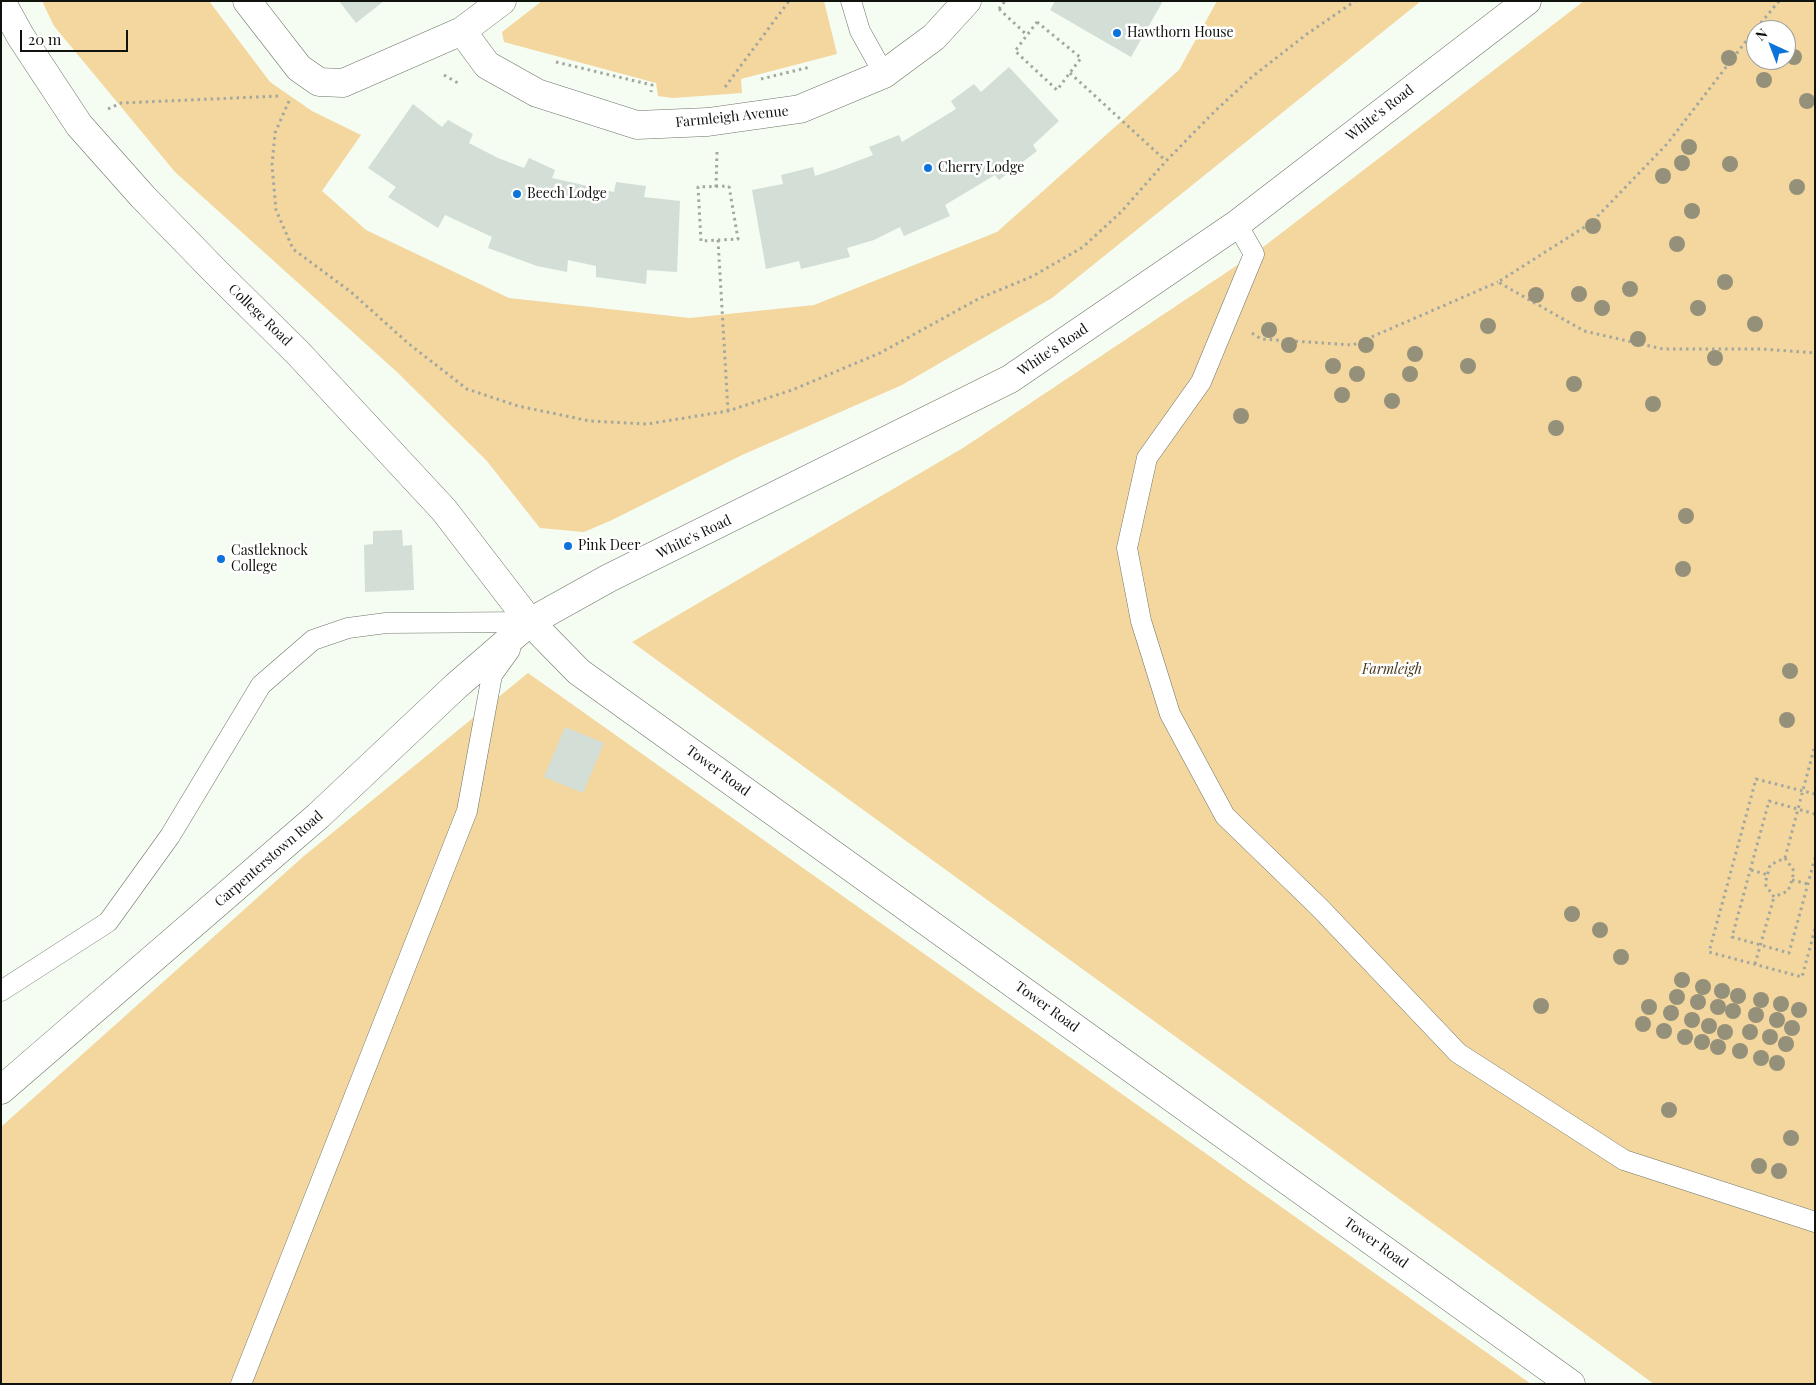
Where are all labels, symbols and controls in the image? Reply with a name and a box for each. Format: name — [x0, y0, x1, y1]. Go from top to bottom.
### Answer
scale bar — [22, 20, 130, 52]
north arrow — [1746, 20, 1796, 70]
text: N — [1751, 24, 1771, 45]
place label: Hawthorn House — [1127, 25, 1234, 41]
marker: Hawthorn House — [1111, 27, 1123, 39]
text: 20 m — [28, 29, 61, 49]
street label: White's Road — [1343, 81, 1417, 145]
street label: Farmleigh Avenue — [675, 103, 789, 131]
place label: Cherry Lodge — [938, 160, 1024, 176]
marker: Cherry Lodge — [922, 162, 934, 174]
place label: Beech Lodge — [527, 186, 607, 202]
marker: Beech Lodge — [511, 188, 523, 200]
street label: College Road — [225, 281, 295, 349]
street label: White's Road — [1015, 320, 1091, 380]
street label: White's Road — [654, 512, 734, 562]
place label: Pink Deer — [578, 538, 640, 554]
marker: Pink Deer — [562, 540, 574, 552]
place label: Castleknock College — [231, 543, 308, 576]
marker: Castleknock College — [215, 553, 227, 565]
park label: Farmleigh — [1362, 662, 1422, 678]
street label: Tower Road — [683, 742, 753, 800]
street label: Carpenterstown Road — [211, 807, 327, 911]
street label: Tower Road — [1012, 978, 1082, 1036]
street label: Tower Road — [1341, 1214, 1411, 1272]

